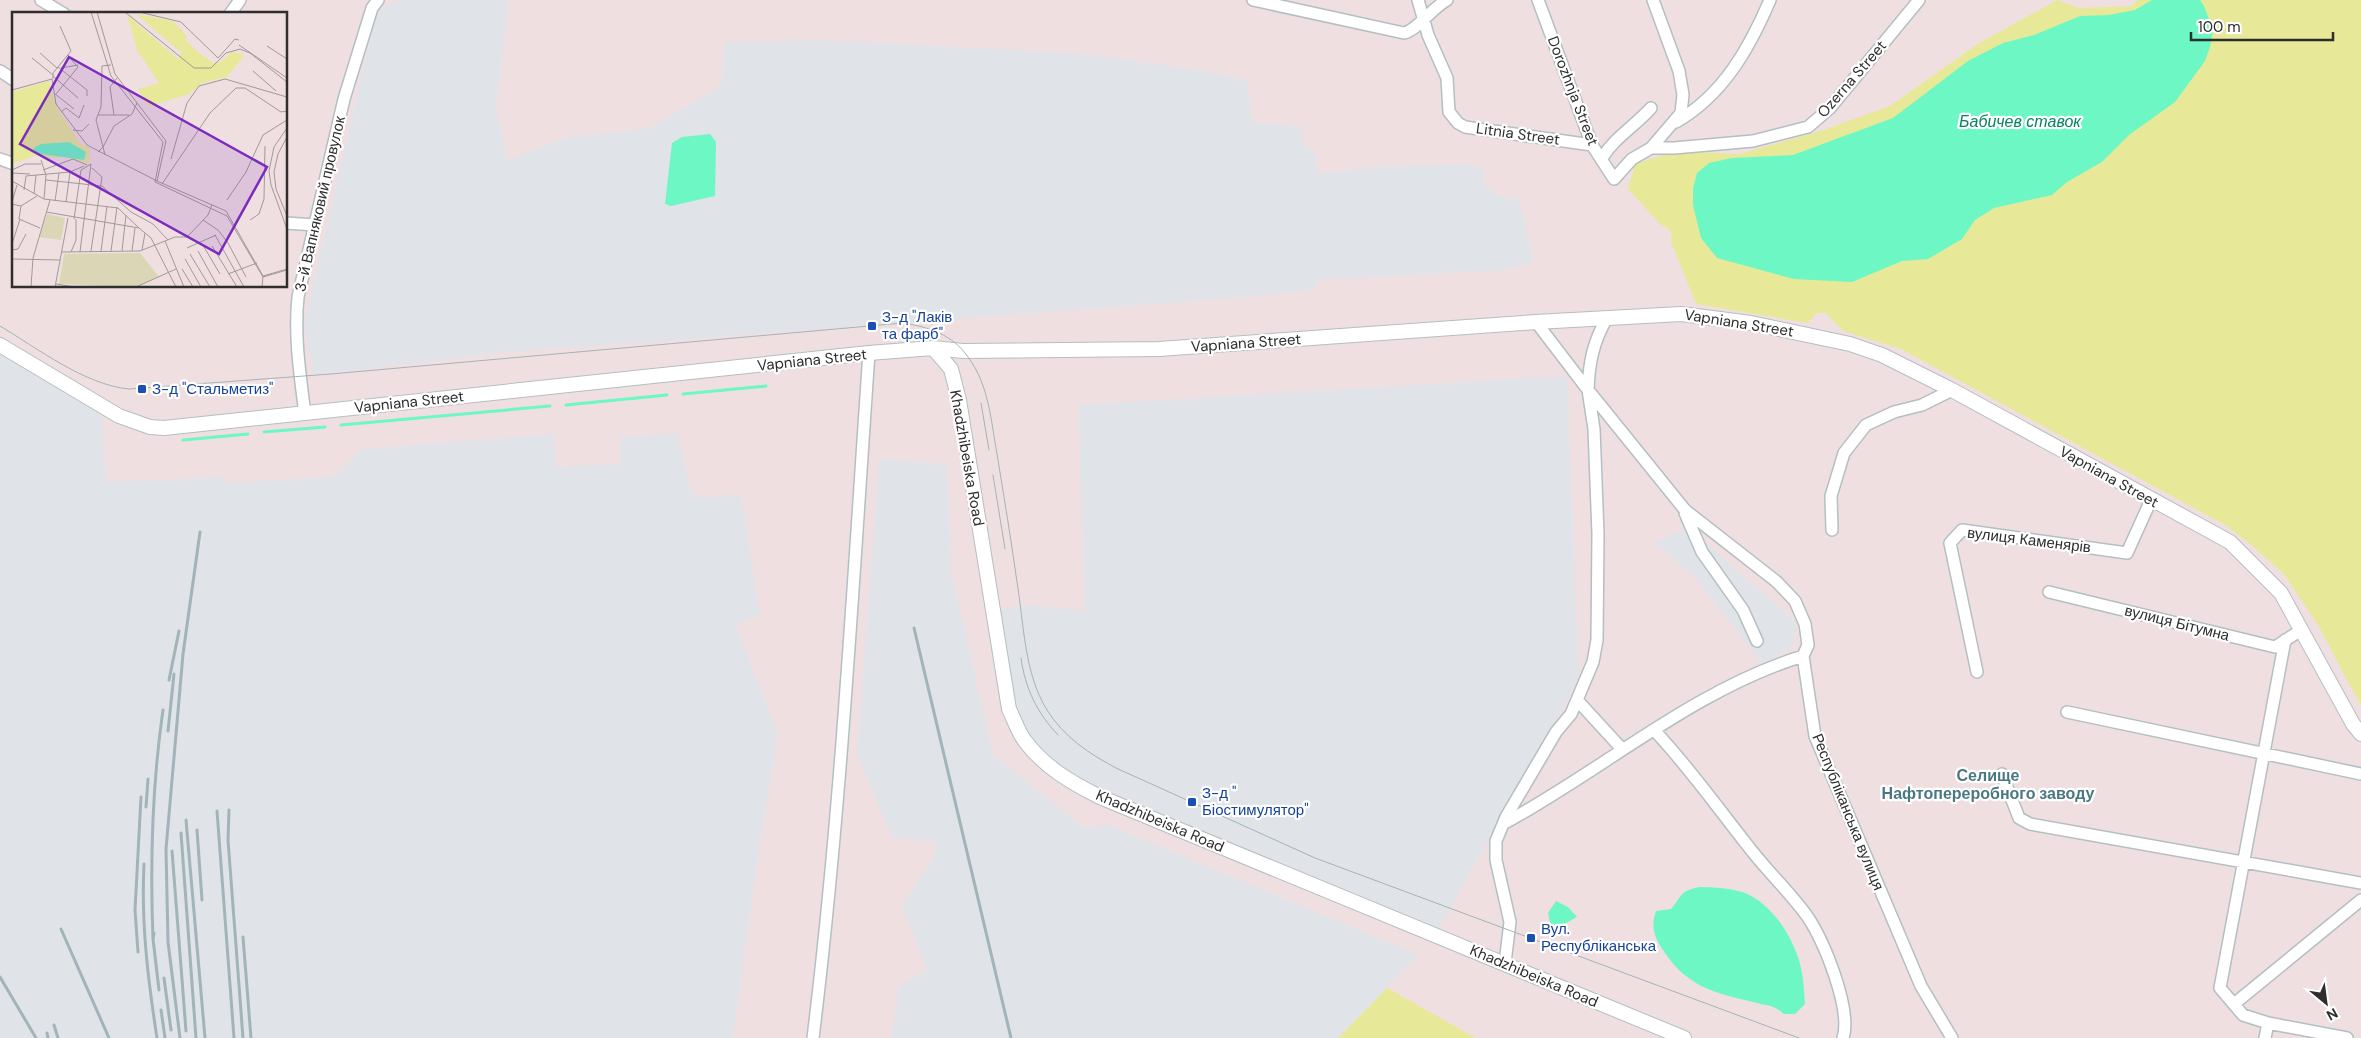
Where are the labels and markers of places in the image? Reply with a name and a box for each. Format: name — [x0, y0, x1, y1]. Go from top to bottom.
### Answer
place label: З-д "Лаків та фарб" — [882, 307, 952, 344]
marker: З-д "Лаків та фарб" — [866, 320, 878, 332]
place label: З-д "Стальметиз" — [152, 379, 273, 399]
marker: З-д "Стальметиз" — [136, 383, 148, 395]
place label: З-д " Біостимулятор" — [1202, 783, 1309, 820]
marker: З-д " Біостимулятор" — [1186, 796, 1198, 808]
place label: Вул. Республіканська — [1541, 919, 1657, 956]
marker: Вул. Республіканська — [1525, 932, 1537, 944]

